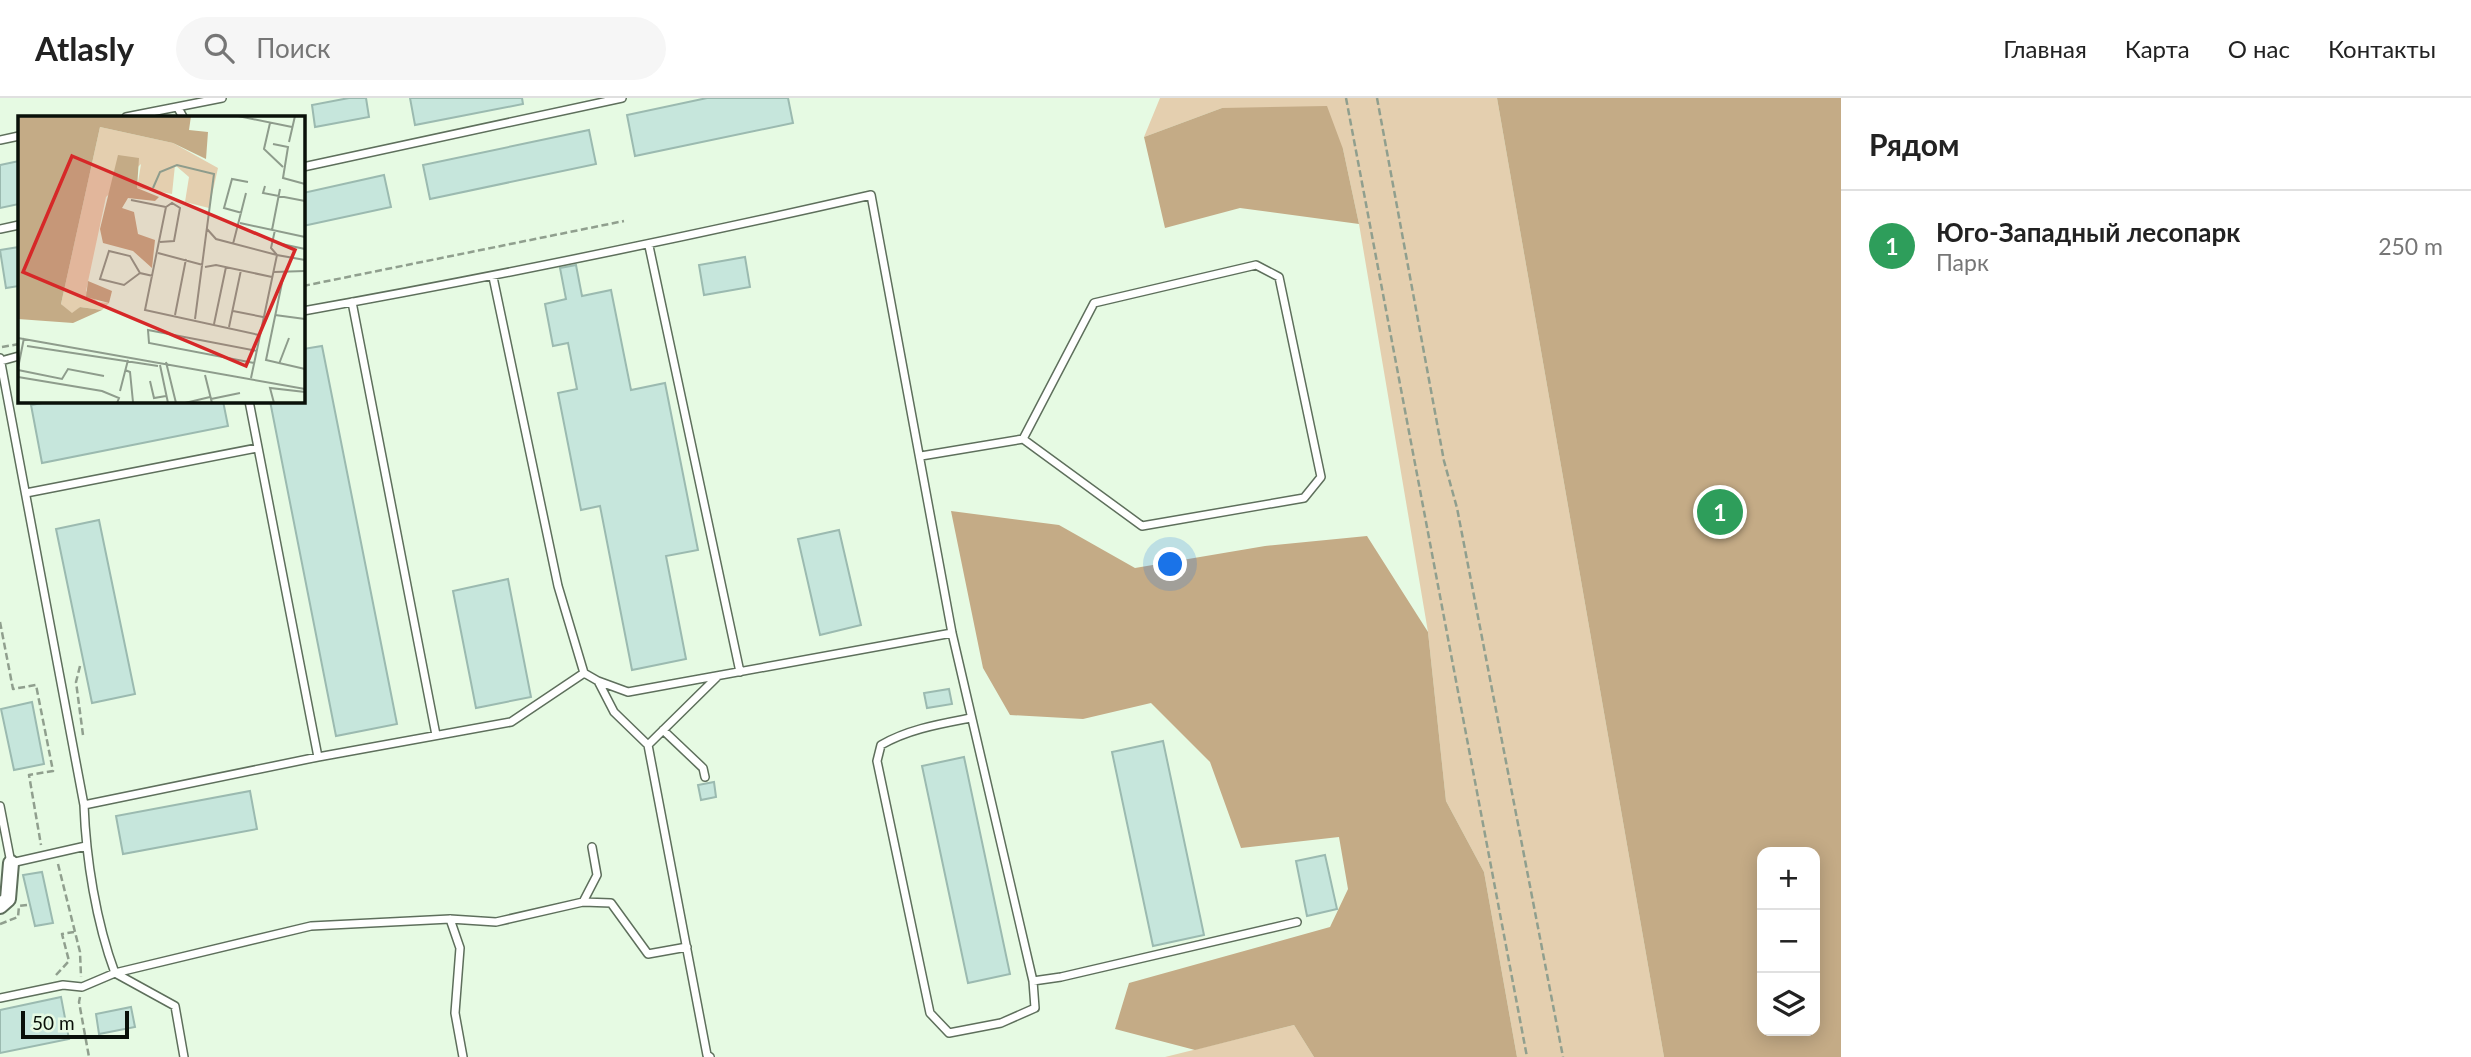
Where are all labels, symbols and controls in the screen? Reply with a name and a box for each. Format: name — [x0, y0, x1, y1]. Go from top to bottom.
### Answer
search box — [176, 17, 666, 80]
text: Atlasly — [35, 28, 134, 68]
icon: search — [200, 29, 238, 67]
text: Поиск — [256, 32, 331, 64]
text: Главная — [2003, 34, 2087, 63]
text: Карта — [2125, 34, 2190, 63]
text: О нас — [2228, 34, 2290, 63]
text: Контакты — [2328, 34, 2436, 63]
inset map — [18, 116, 304, 402]
text: Рядом — [1869, 126, 1959, 162]
text: Юго-Западный лесопарк — [1936, 216, 2240, 248]
text: 1 — [1885, 232, 1899, 260]
text: 250 m — [2378, 232, 2443, 260]
text: Парк — [1936, 248, 1989, 276]
pin: 1 — [1697, 486, 1743, 538]
your location — [1153, 547, 1187, 581]
map controls — [1757, 847, 1820, 1036]
button: + — [1757, 847, 1820, 910]
button: − — [1757, 910, 1820, 973]
button: layers — [1757, 973, 1820, 1036]
scale bar — [21, 1008, 130, 1040]
text: 50 m — [32, 1011, 75, 1034]

